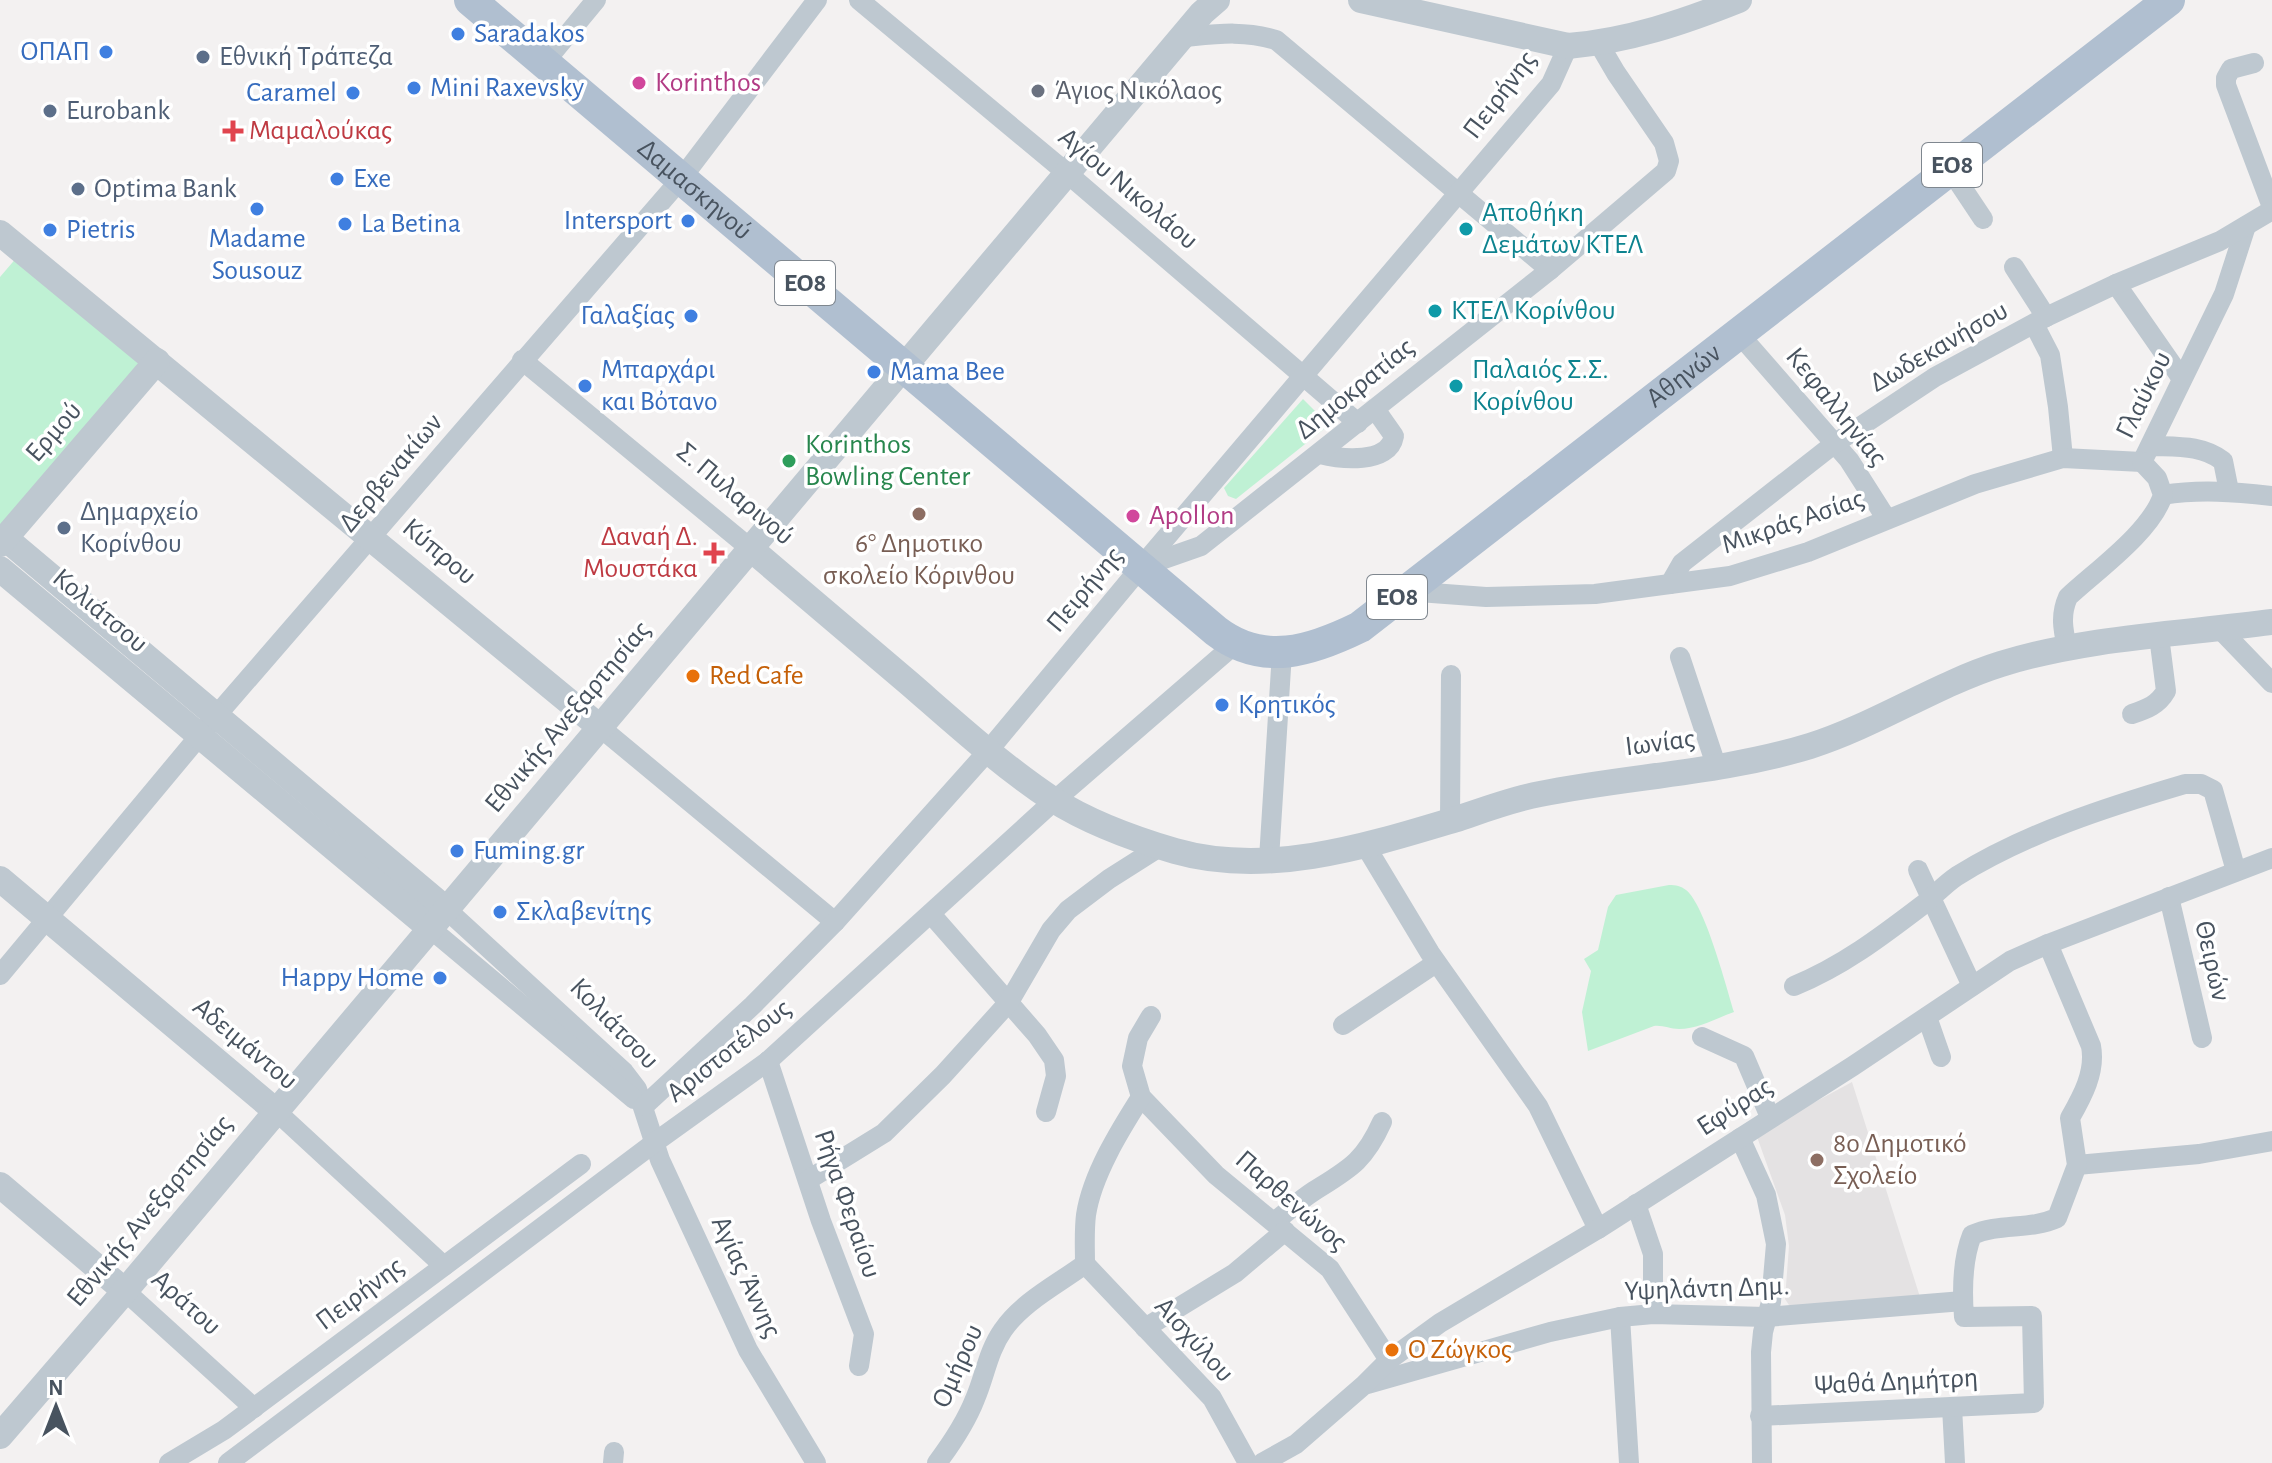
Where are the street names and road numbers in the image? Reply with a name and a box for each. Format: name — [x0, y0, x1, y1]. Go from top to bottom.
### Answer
street label: Πειρήνης — [1458, 46, 1542, 144]
street label: Αγίου Νικολάου — [1053, 123, 1203, 255]
street label: Δαμασκηνού — [632, 134, 757, 246]
road number: ΕΟ8 — [1922, 143, 1982, 187]
road number: ΕΟ8 — [775, 261, 835, 305]
street label: Δωδεκανήσου — [1865, 296, 2013, 398]
street label: Δημοκρατίας — [1291, 333, 1419, 445]
street label: Αθηνών — [1641, 339, 1726, 413]
street label: Κεφαλληνίας — [1780, 343, 1892, 471]
street label: Γλαύκου — [2111, 347, 2177, 443]
street label: Ερμού — [21, 397, 87, 467]
street label: Δερβενακίων — [334, 409, 448, 537]
street label: Σ. Πυλαρινού — [671, 437, 799, 551]
street label: Μικράς Ασίας — [1718, 485, 1868, 559]
street label: Κύπρου — [397, 513, 481, 591]
street label: Πειρήνης — [1042, 542, 1129, 638]
street label: Κολιάτσου — [47, 564, 153, 658]
road number: ΕΟ8 — [1367, 575, 1427, 619]
street label: Εθνικής Ανεξαρτησίας — [480, 616, 656, 818]
street label: Ιωνίας — [1624, 725, 1697, 761]
street label: Θειρών — [2189, 918, 2235, 1004]
street label: Κολιάτσου — [564, 973, 664, 1075]
street label: Αδειμάντου — [188, 993, 302, 1095]
street label: Αριστοτέλους — [662, 994, 796, 1108]
street label: Εφύρας — [1692, 1072, 1778, 1142]
street label: Εθνικής Ανεξαρτησίας — [62, 1110, 238, 1312]
street label: Ρήγα Φεραίου — [809, 1126, 885, 1282]
street label: Παρθενώνος — [1230, 1145, 1352, 1257]
street label: Αγίας Άννης — [706, 1212, 786, 1342]
street label: Πειρήνης — [311, 1252, 409, 1336]
street label: Αράτου — [146, 1265, 226, 1341]
street label: Υψηλάντη Δημ. — [1624, 1272, 1790, 1306]
street label: Αισχύλου — [1149, 1292, 1239, 1388]
street label: Ομήρου — [927, 1320, 989, 1412]
street label: Ψαθά Δημήτρη — [1813, 1364, 1979, 1400]

